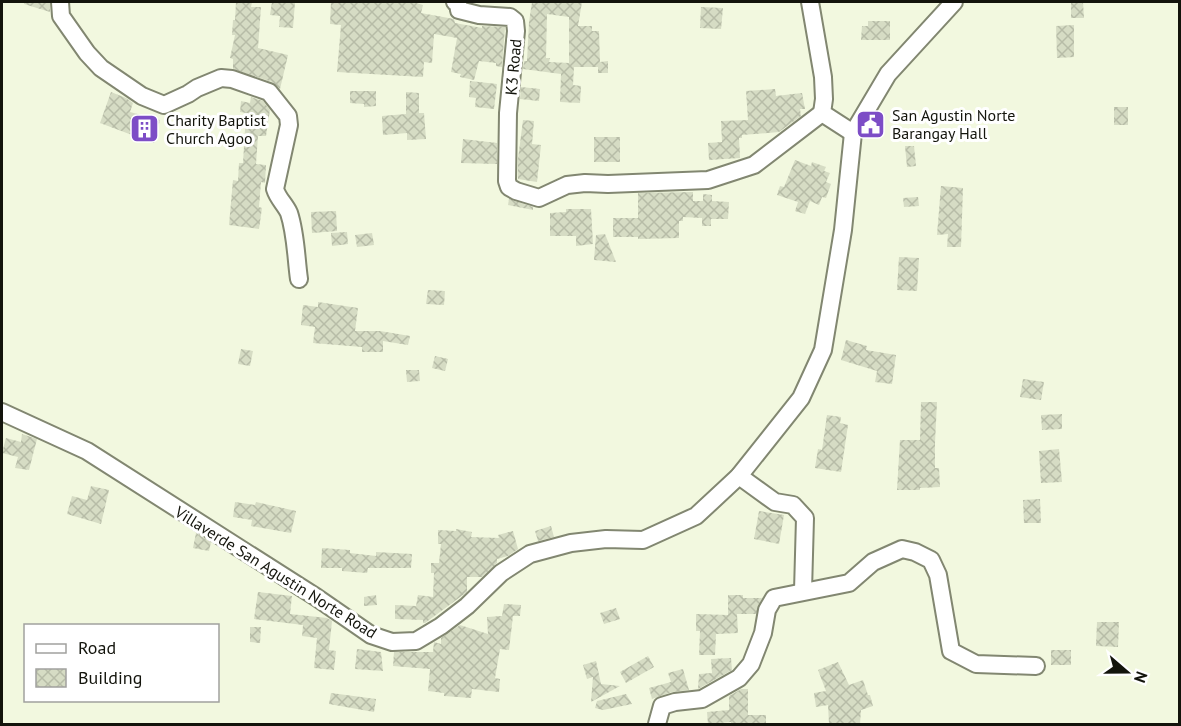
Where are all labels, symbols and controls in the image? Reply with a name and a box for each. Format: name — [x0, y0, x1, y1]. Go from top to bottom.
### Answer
street label: K3 Road — [501, 38, 525, 96]
place label: San Agustin Norte Barangay Hall — [892, 105, 1015, 143]
public building icon: San Agustin Norte Barangay Hall — [855, 108, 887, 140]
place label: Charity Baptist Church Agoo — [166, 110, 267, 148]
building icon: Charity Baptist Church Agoo — [129, 113, 161, 145]
street label: Villaverde San Agustin Norte Road — [170, 501, 381, 643]
legend — [24, 624, 219, 702]
text: Road — [78, 636, 116, 659]
north arrow — [1097, 642, 1157, 702]
text: Building — [78, 666, 142, 689]
text: N — [1130, 669, 1152, 685]

